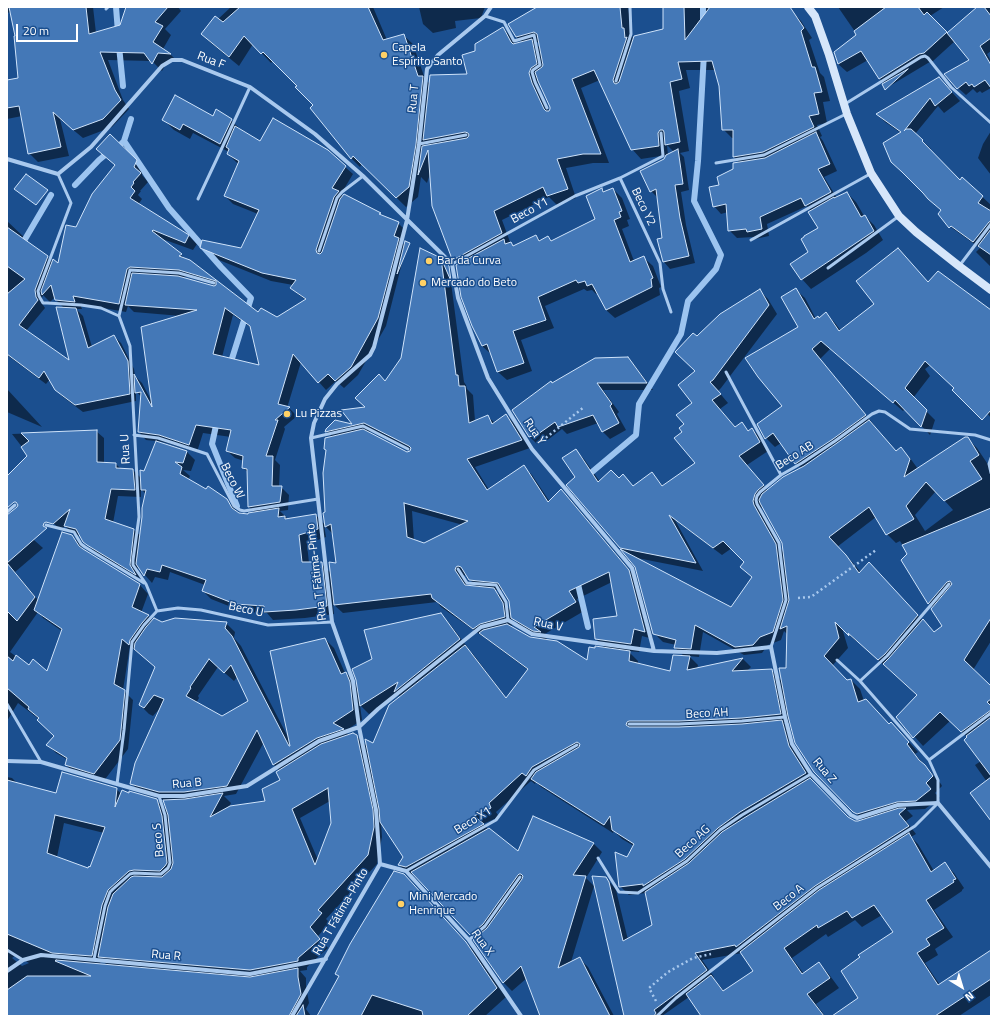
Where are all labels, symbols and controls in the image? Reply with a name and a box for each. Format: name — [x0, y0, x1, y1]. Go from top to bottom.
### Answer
scale bar — [18, 16, 80, 42]
text: 20 m — [23, 21, 49, 40]
place label: Capela Espírito Santo — [392, 41, 463, 69]
street label: Rua F — [195, 49, 227, 73]
marker: Capela Espírito Santo — [379, 50, 389, 60]
street label: Rua T — [405, 84, 423, 114]
street label: Beco Y2 — [628, 186, 658, 228]
street label: Beco Y1 — [509, 195, 551, 227]
place label: Bar da Curva — [437, 254, 501, 268]
marker: Bar da Curva — [424, 256, 434, 266]
place label: Mercado do Beto — [431, 276, 517, 290]
marker: Mercado do Beto — [418, 278, 428, 288]
place label: Lu Pizzas — [295, 407, 342, 421]
marker: Lu Pizzas — [282, 409, 292, 419]
street label: Rua Y — [520, 416, 548, 448]
street label: Rua U — [118, 434, 134, 464]
street label: Beco AB — [773, 439, 817, 473]
street label: Beco W — [217, 461, 247, 501]
street label: Rua T Fátima-Pinto — [304, 522, 330, 622]
street label: Beco U — [227, 599, 265, 621]
street label: Rua V — [532, 615, 564, 635]
street label: Beco AH — [685, 706, 729, 722]
street label: Rua Z — [809, 755, 839, 787]
street label: Rua B — [172, 776, 202, 792]
street label: Beco X1 — [452, 804, 494, 838]
street label: Beco S — [150, 822, 168, 858]
street label: Beco AG — [673, 823, 713, 861]
street label: Rua T Fátima-Pinto — [310, 866, 372, 958]
street label: Beco A — [771, 882, 807, 914]
place label: Mini Mercado Henrique — [409, 890, 477, 918]
marker: Mini Mercado Henrique — [396, 899, 406, 909]
street label: Rua X — [468, 927, 496, 959]
street label: Rua R — [151, 948, 181, 964]
north arrow — [942, 967, 982, 1007]
text: N — [961, 988, 977, 1005]

